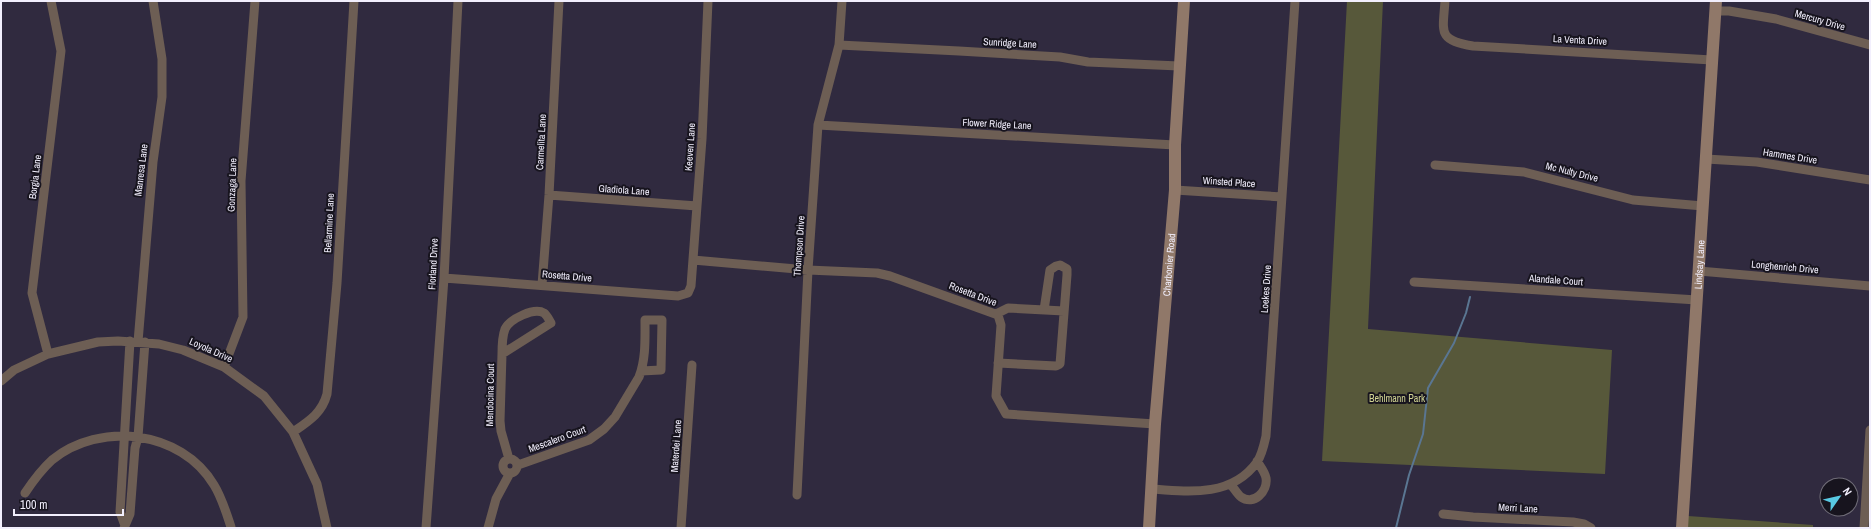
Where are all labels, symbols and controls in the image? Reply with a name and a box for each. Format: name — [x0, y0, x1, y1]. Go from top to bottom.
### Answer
street label: Mercury Drive — [1793, 7, 1847, 33]
street label: La Venta Drive — [1553, 32, 1608, 48]
street label: Sunridge Lane — [983, 35, 1038, 51]
street label: Carmelita Lane — [533, 113, 549, 170]
street label: Flower Ridge Lane — [962, 116, 1032, 132]
street label: Keeven Lane — [682, 122, 698, 172]
street label: Manresa Lane — [131, 143, 151, 197]
street label: Hammes Drive — [1762, 145, 1818, 167]
street label: Borgia Lane — [26, 154, 44, 200]
street label: Gonzaga Lane — [225, 157, 239, 212]
street label: Mc Nulty Drive — [1544, 159, 1600, 185]
street label: Winsted Place — [1202, 174, 1256, 190]
street label: Gladiola Lane — [598, 182, 650, 198]
street label: Bellarmine Lane — [321, 192, 337, 253]
street label: Thompson Drive — [790, 215, 808, 277]
street label: Charbonier Road — [1159, 233, 1178, 297]
street label: Florland Drive — [425, 238, 441, 290]
street label: Lindsay Lane — [1691, 239, 1707, 290]
street label: Longhenrich Drive — [1751, 258, 1820, 276]
street label: Loekes Drive — [1258, 264, 1274, 314]
street label: Rosetta Drive — [541, 267, 593, 285]
street label: Alandale Court — [1527, 272, 1584, 288]
street label: Rosetta Drive — [947, 279, 999, 309]
street label: Loyola Drive — [187, 335, 235, 365]
street label: Mendocina Court — [483, 363, 497, 427]
park label: Behlmann Park — [1369, 392, 1426, 405]
street label: Materdei Lane — [668, 419, 684, 473]
street label: Mescalero Court — [527, 422, 588, 455]
north arrow — [1819, 477, 1859, 517]
text: N — [1840, 485, 1855, 498]
scale bar — [14, 491, 123, 517]
text: 100 m — [20, 497, 47, 513]
street label: Merri Lane — [1498, 500, 1539, 516]

